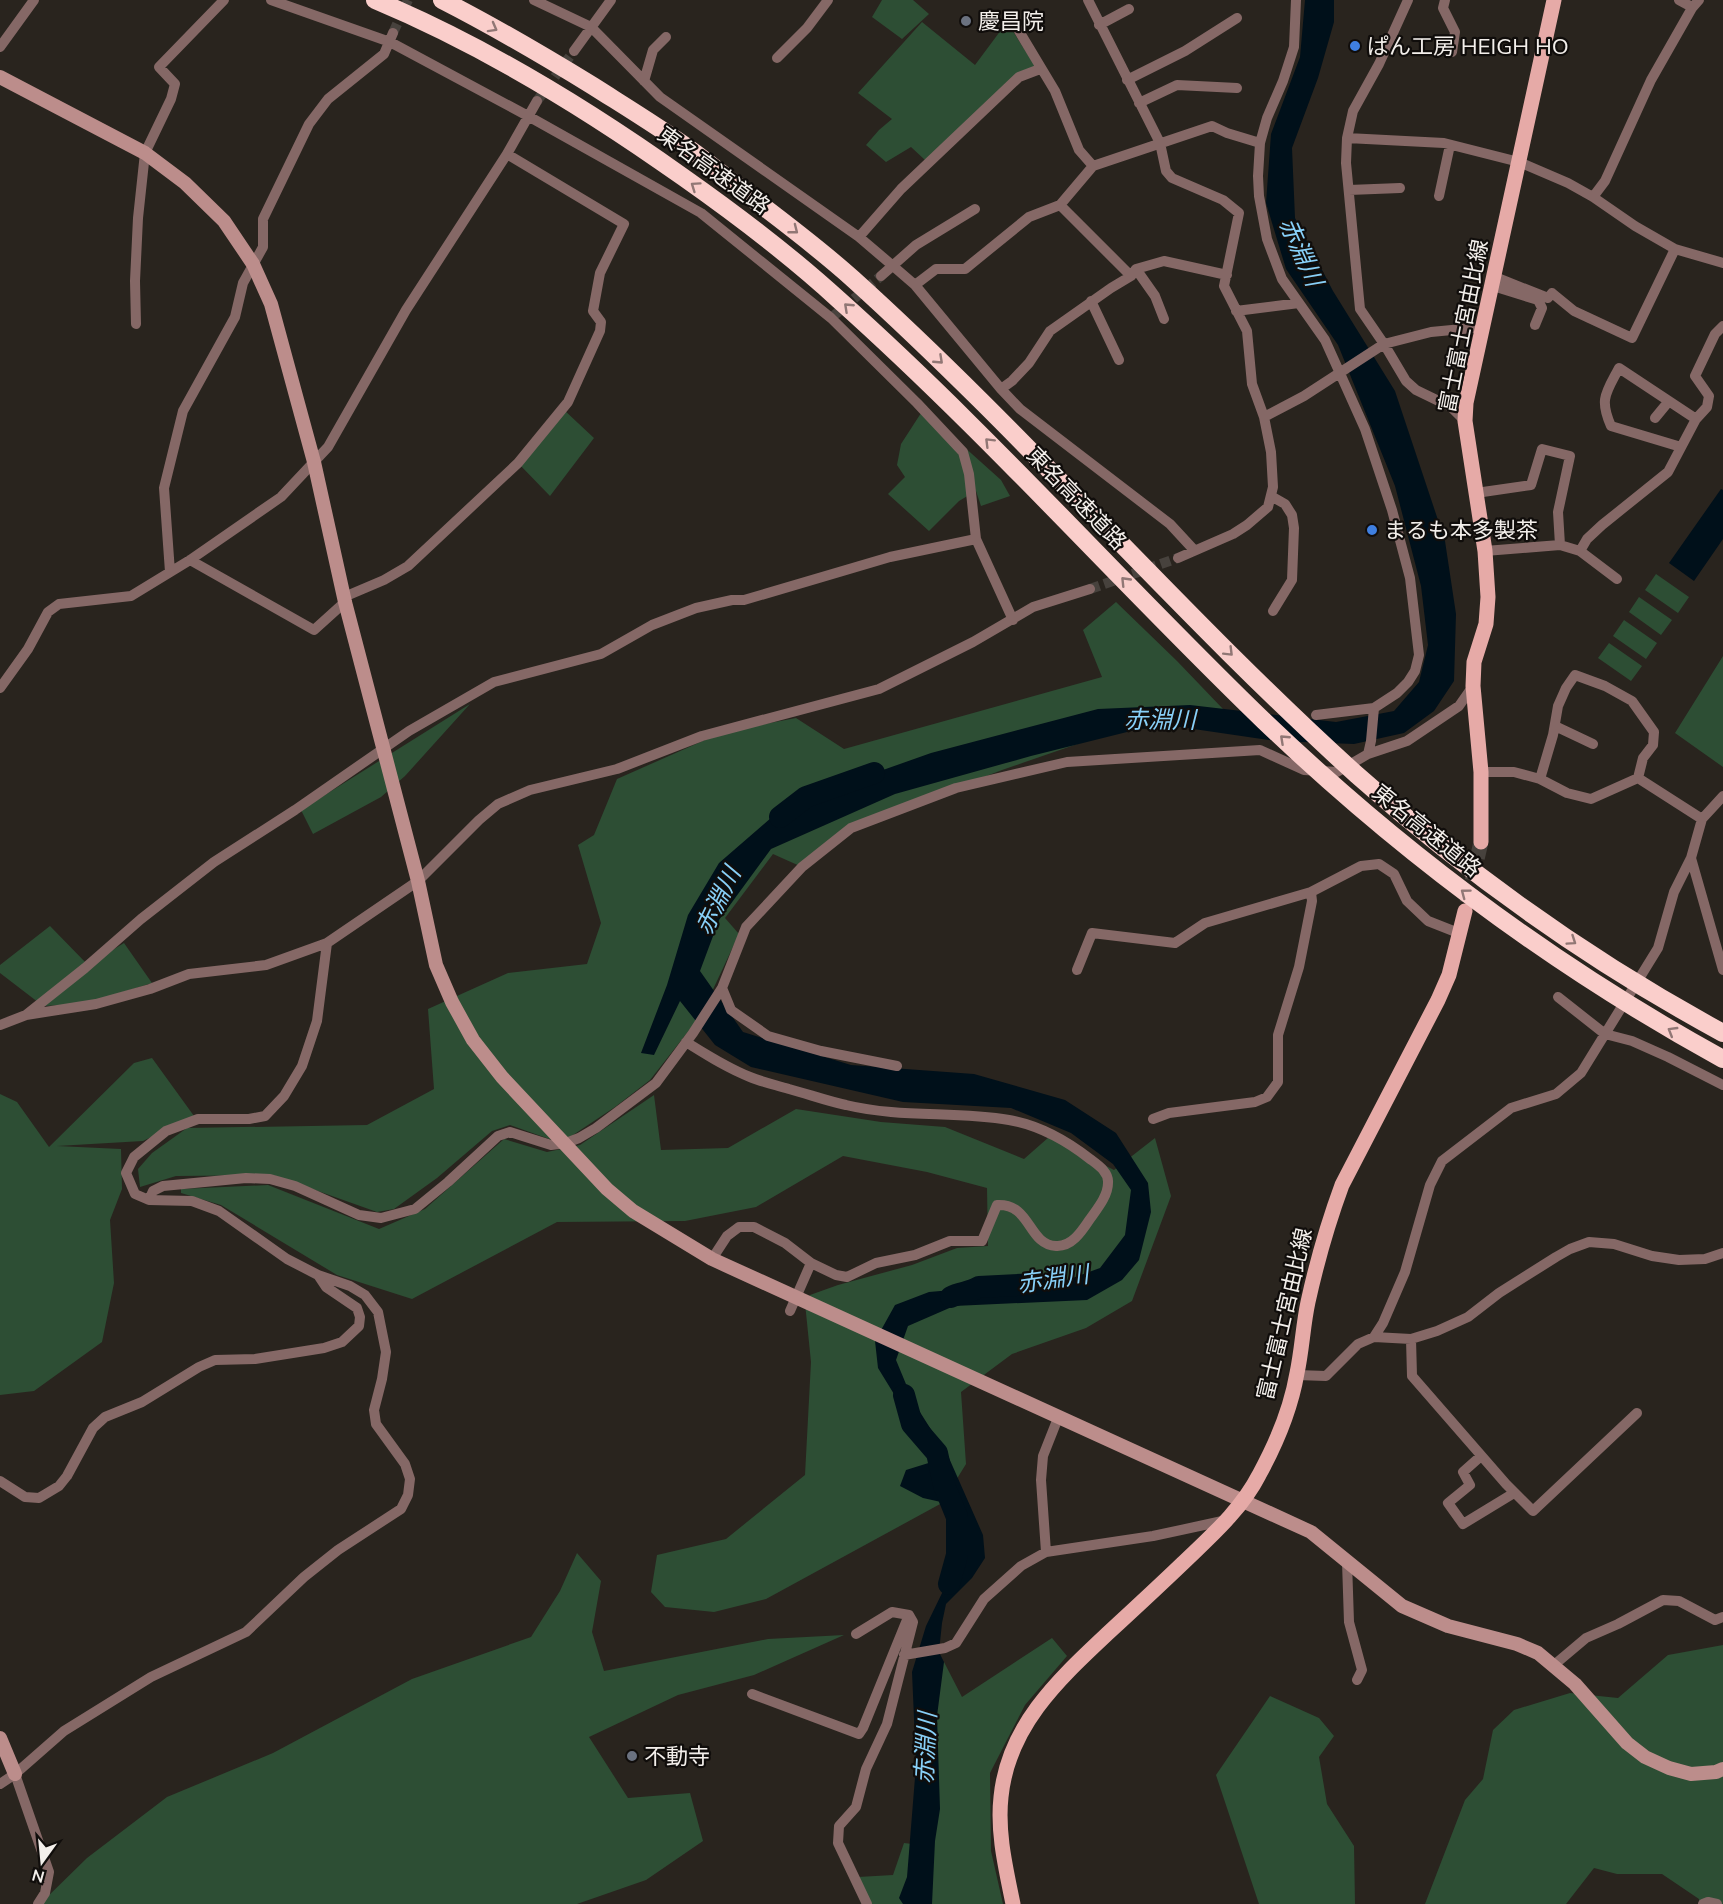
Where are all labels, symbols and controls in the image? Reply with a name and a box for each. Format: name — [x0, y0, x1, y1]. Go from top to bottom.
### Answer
place label: 慶昌院 — [978, 7, 1044, 35]
marker: 慶昌院 — [959, 14, 973, 28]
one-way arrow — [487, 21, 497, 32]
place label: ぱん工房 HEIGH HO — [1367, 32, 1569, 60]
marker: ぱん工房 HEIGH HO — [1348, 39, 1362, 53]
street label: 東名高速道路 — [652, 120, 776, 220]
one-way arrow — [691, 182, 702, 193]
water label: 赤淵川 — [1274, 213, 1331, 293]
one-way arrow — [787, 222, 798, 233]
street label: 富士富士宮由比線 — [1432, 237, 1494, 415]
one-way arrow — [844, 303, 854, 314]
one-way arrow — [932, 353, 942, 364]
one-way arrow — [985, 438, 995, 449]
street label: 東名高速道路 — [1021, 441, 1133, 555]
place label: まるも本多製茶 — [1384, 516, 1538, 544]
marker: まるも本多製茶 — [1365, 523, 1379, 537]
one-way arrow — [1121, 578, 1132, 588]
one-way arrow — [1222, 646, 1233, 656]
water label: 赤淵川 — [1124, 704, 1199, 734]
one-way arrow — [1280, 735, 1291, 746]
street label: 東名高速道路 — [1367, 778, 1487, 882]
water label: 赤淵川 — [688, 859, 748, 939]
one-way arrow — [1460, 889, 1471, 900]
one-way arrow — [1565, 934, 1576, 945]
one-way arrow — [1668, 1026, 1678, 1038]
street label: 富士富士宮由比線 — [1251, 1225, 1317, 1403]
water label: 赤淵川 — [1015, 1258, 1094, 1298]
water label: 赤淵川 — [908, 1708, 942, 1785]
place label: 不動寺 — [644, 1742, 710, 1770]
marker: 不動寺 — [625, 1749, 639, 1763]
north arrow — [12, 1832, 72, 1892]
text: N — [30, 1865, 47, 1888]

